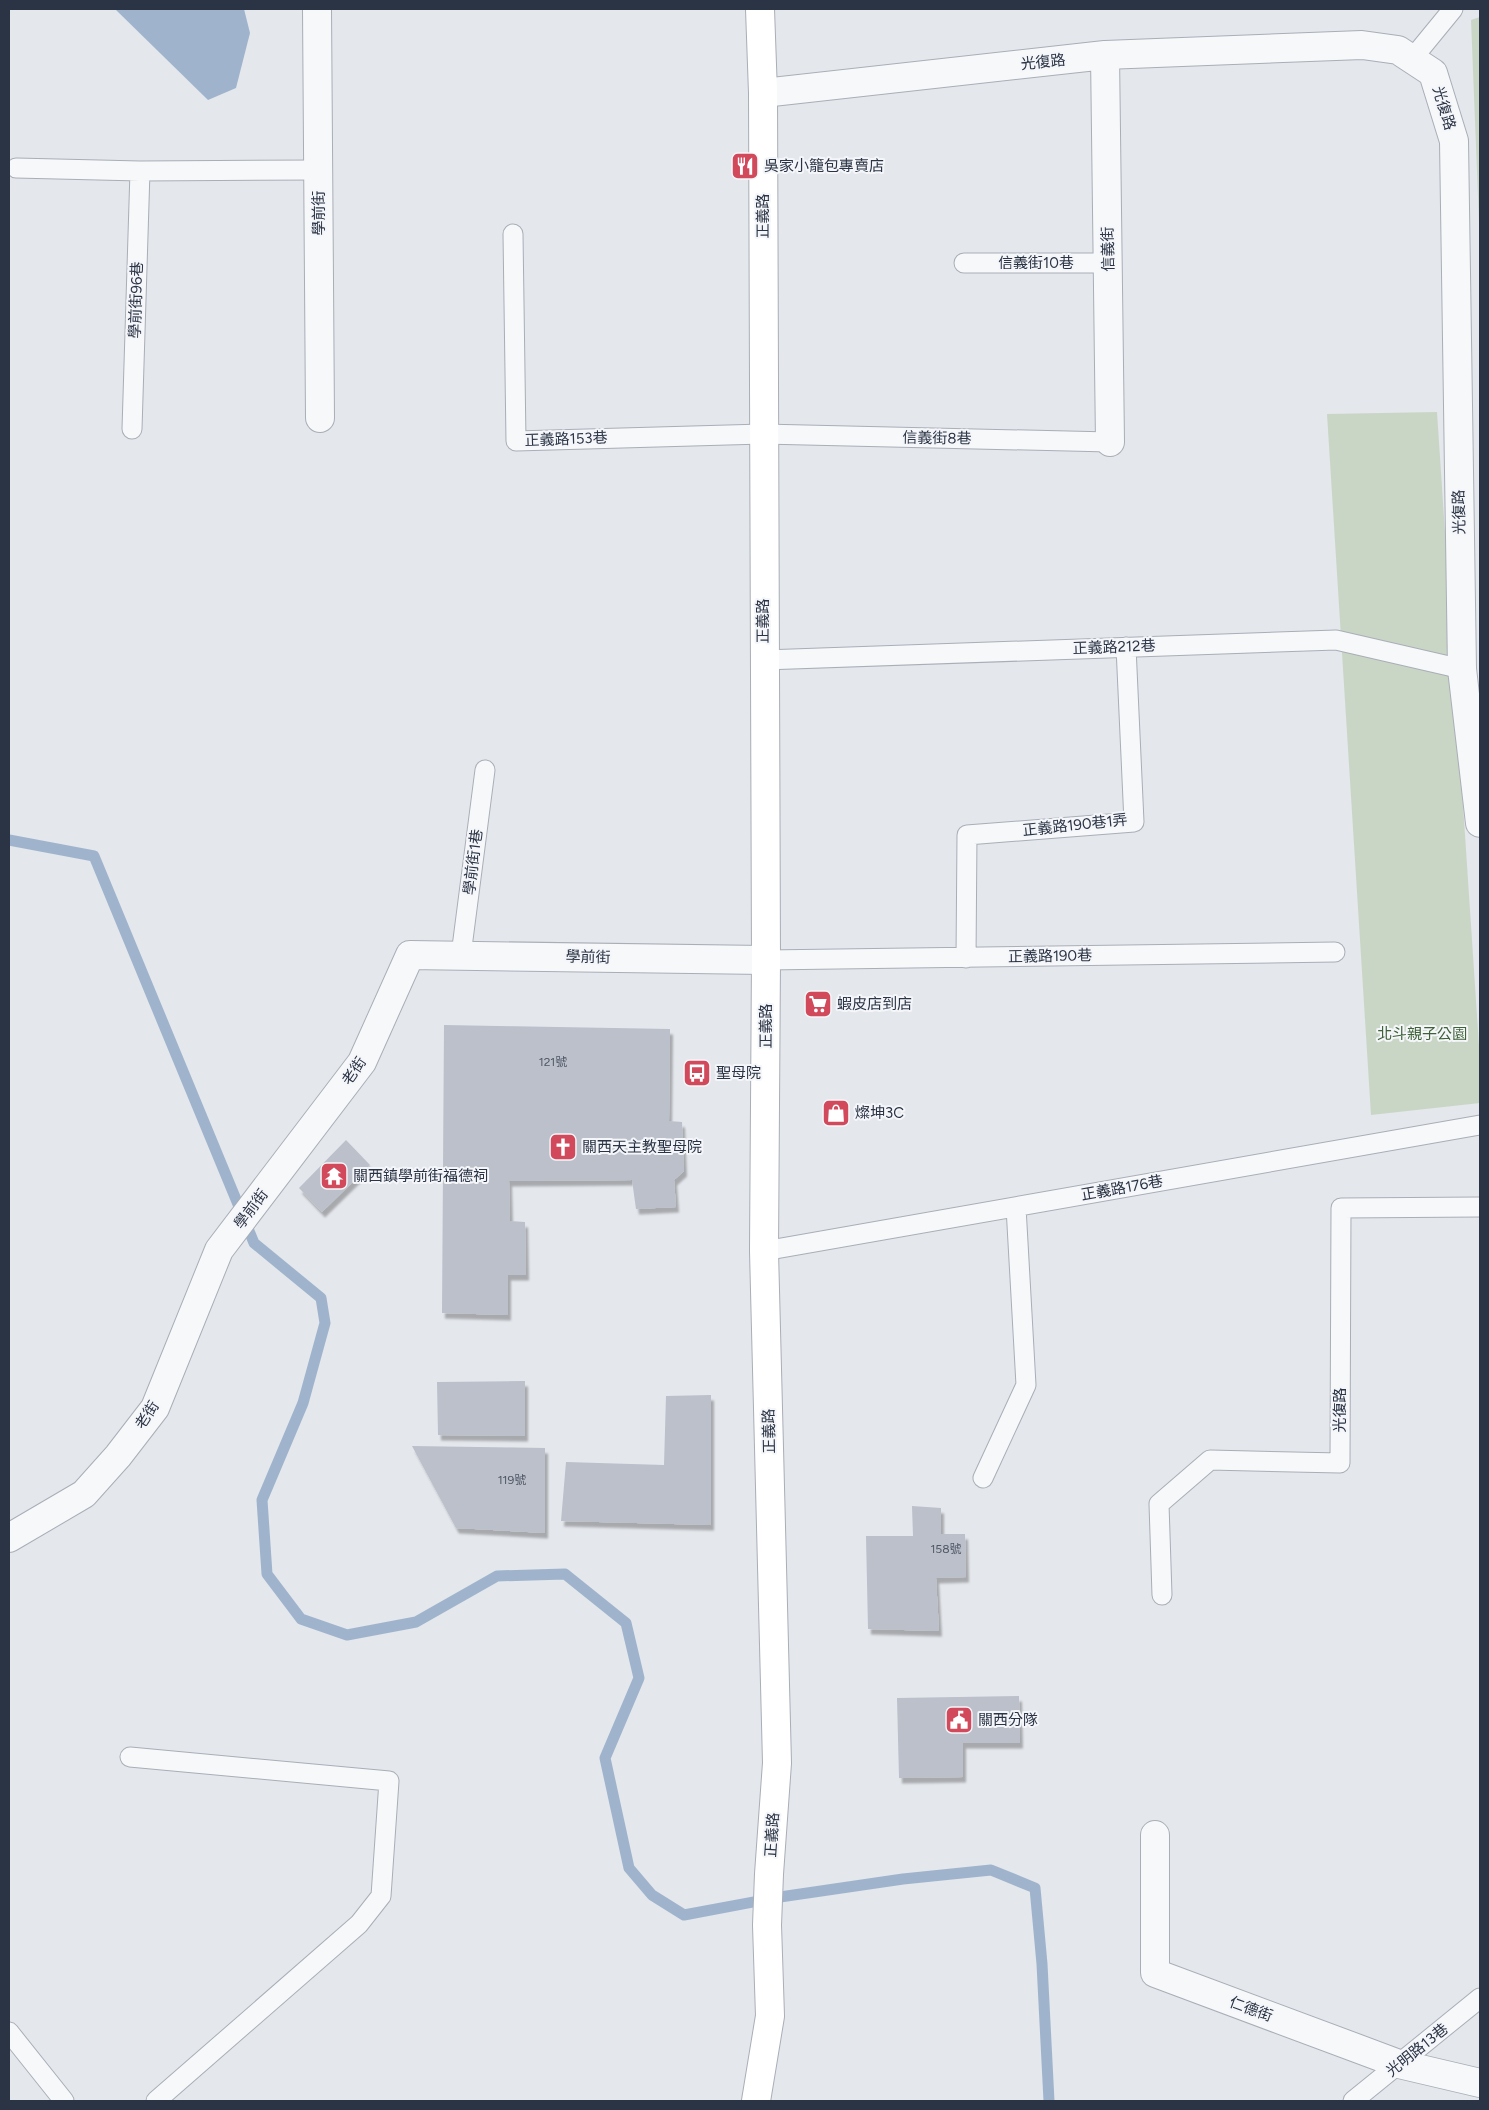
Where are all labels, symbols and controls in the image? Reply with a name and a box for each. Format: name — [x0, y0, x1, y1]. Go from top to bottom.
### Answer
street label: 光復路 — [1020, 51, 1066, 73]
street label: 光復路 — [1429, 84, 1459, 132]
restaurant icon: 吳家小籠包專賣店 — [730, 151, 760, 181]
place label: 吳家小籠包專賣店 — [764, 157, 884, 175]
street label: 學前街 — [310, 190, 328, 236]
street label: 正義路 — [754, 193, 772, 239]
street label: 信義街 — [1099, 226, 1117, 272]
street label: 信義街10巷 — [998, 254, 1074, 272]
street label: 學前街96巷 — [126, 261, 146, 339]
street label: 信義街8巷 — [902, 428, 972, 448]
street label: 正義路153巷 — [524, 429, 608, 449]
street label: 光復路 — [1450, 489, 1468, 535]
street label: 正義路 — [754, 598, 772, 644]
street label: 正義路212巷 — [1072, 637, 1156, 657]
street label: 正義路190巷1弄 — [1022, 811, 1128, 839]
street label: 學前街1巷 — [460, 828, 486, 896]
street label: 正義路190巷 — [1008, 946, 1092, 966]
street label: 學前街 — [565, 948, 611, 966]
supermarket icon: 蝦皮店到店 — [803, 989, 833, 1019]
place label: 蝦皮店到店 — [837, 995, 912, 1013]
street label: 正義路 — [757, 1003, 775, 1049]
park label: 北斗親子公園 — [1377, 1025, 1467, 1043]
street label: 老街 — [338, 1054, 370, 1088]
house number: 121號 — [539, 1055, 567, 1069]
bus stop icon: 聖母院 — [682, 1058, 712, 1088]
place label: 聖母院 — [716, 1064, 761, 1082]
shop icon: 燦坤3C — [821, 1098, 851, 1128]
place label: 燦坤3C — [855, 1104, 904, 1122]
church icon: 關西天主教聖母院 — [548, 1132, 578, 1162]
place label: 關西天主教聖母院 — [582, 1138, 702, 1156]
temple icon: 關西鎮學前街福德祠 — [319, 1161, 349, 1191]
place label: 關西鎮學前街福德祠 — [353, 1167, 488, 1185]
street label: 正義路176巷 — [1080, 1172, 1164, 1204]
street label: 學前街 — [230, 1186, 272, 1232]
street label: 光復路 — [1331, 1387, 1349, 1433]
street label: 老街 — [131, 1398, 163, 1432]
street label: 正義路 — [760, 1408, 778, 1454]
house number: 119號 — [498, 1473, 526, 1487]
house number: 158號 — [930, 1542, 962, 1556]
public building icon: 關西分隊 — [944, 1705, 974, 1735]
place label: 關西分隊 — [978, 1711, 1038, 1729]
street label: 正義路 — [761, 1812, 783, 1858]
street label: 仁德街 — [1227, 1993, 1275, 2025]
street label: 光明路13巷 — [1382, 2020, 1452, 2080]

